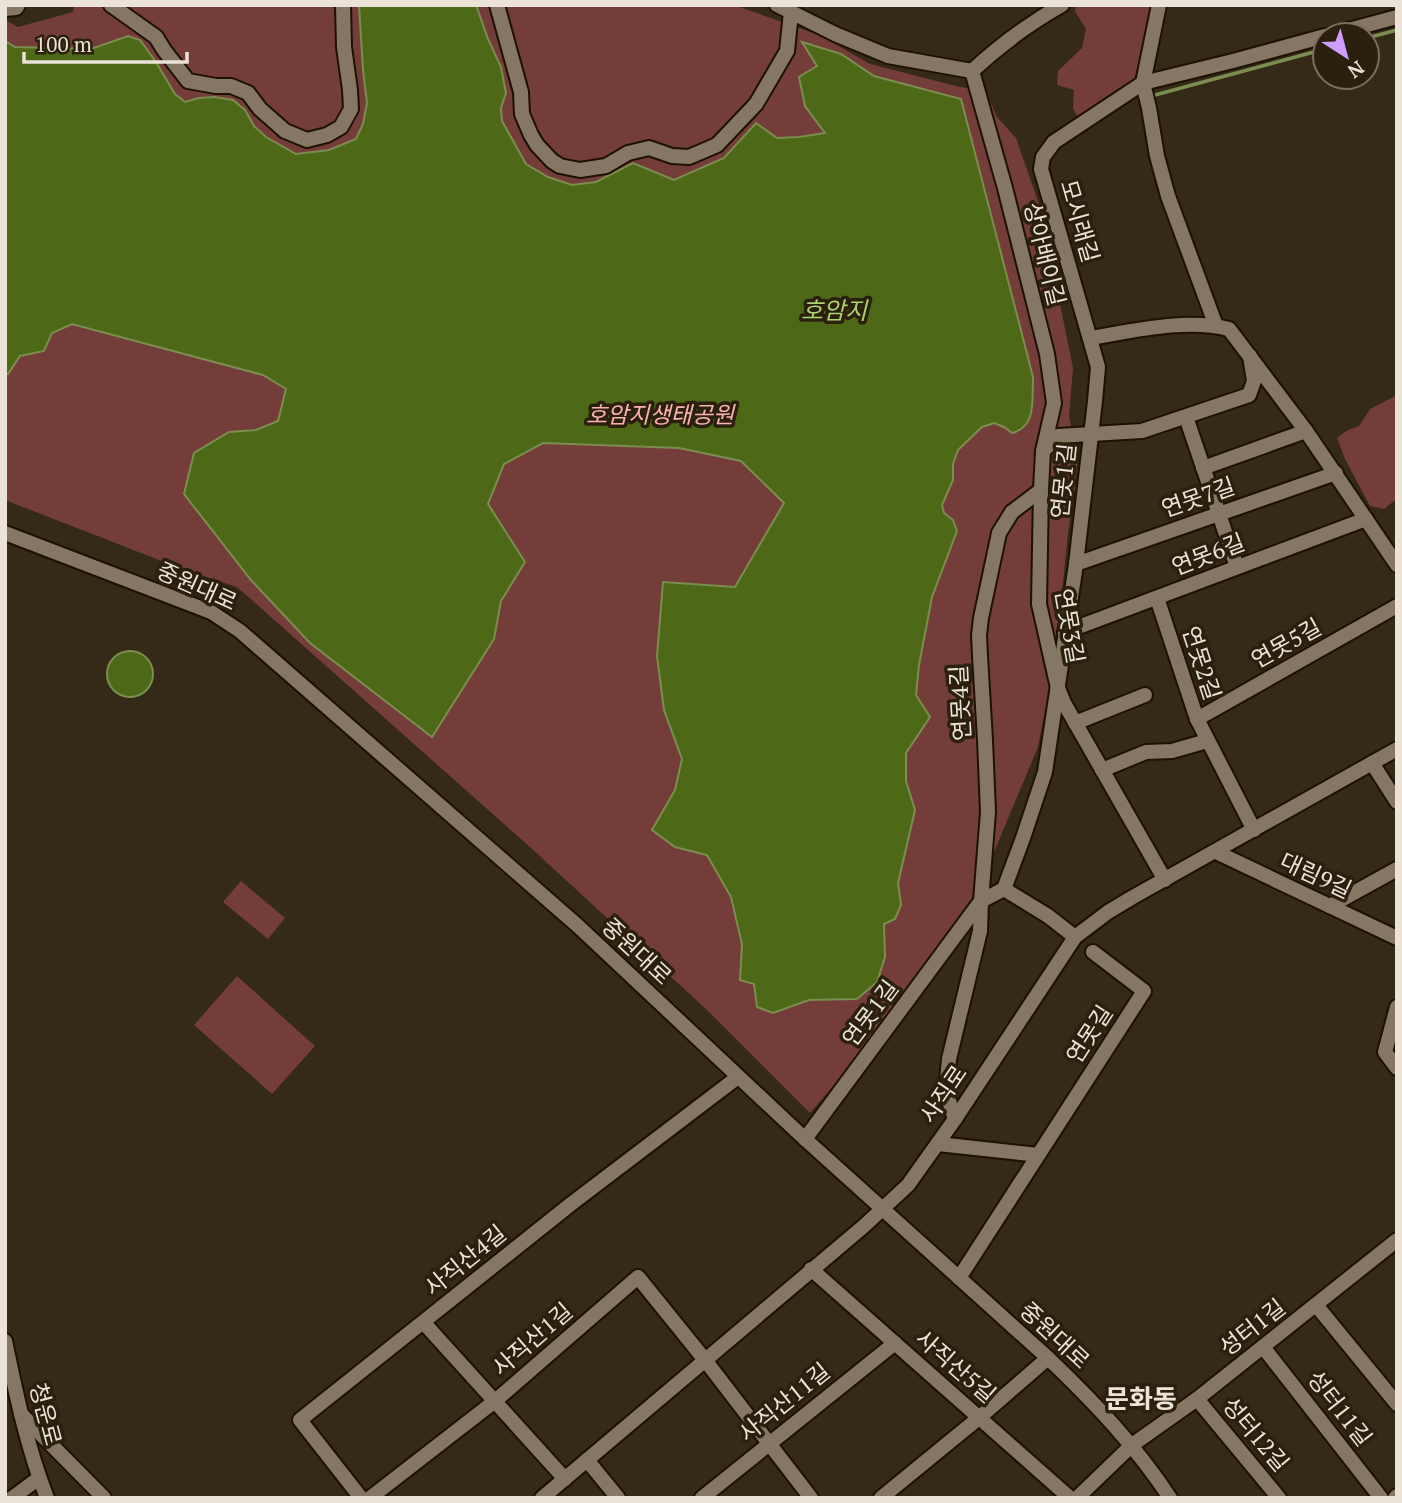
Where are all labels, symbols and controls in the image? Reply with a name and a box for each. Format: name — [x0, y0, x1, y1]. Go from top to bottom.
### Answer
scale bar — [24, 21, 187, 65]
north arrow — [1311, 21, 1381, 91]
text: 100 m — [35, 30, 92, 58]
text: N — [1343, 56, 1369, 85]
street label: 모시래길 — [1053, 176, 1107, 266]
street label: 상아배이길 — [1017, 199, 1073, 309]
water label: 호암지 — [801, 294, 869, 326]
park label: 호암지생태공원 — [586, 399, 736, 430]
street label: 연못1길 — [1044, 442, 1082, 520]
street label: 연못7길 — [1157, 470, 1239, 524]
street label: 연못6길 — [1167, 526, 1249, 582]
street label: 중원대로 — [152, 555, 242, 617]
street label: 연못3길 — [1048, 586, 1092, 666]
street label: 연못5길 — [1245, 611, 1327, 675]
street label: 연못2길 — [1176, 622, 1228, 704]
street label: 연못4길 — [943, 664, 977, 742]
street label: 대림9길 — [1275, 845, 1357, 905]
street label: 중원대로 — [595, 911, 679, 991]
street label: 연못1길 — [835, 973, 905, 1053]
street label: 연못길 — [1059, 999, 1119, 1069]
street label: 사직로 — [912, 1059, 974, 1129]
street label: 사직산4길 — [418, 1217, 512, 1303]
street label: 성터1길 — [1213, 1291, 1291, 1363]
street label: 중원대로 — [1013, 1295, 1097, 1375]
street label: 사직산1길 — [485, 1296, 579, 1382]
street label: 사직산5길 — [909, 1323, 1003, 1409]
street label: 사직산11길 — [732, 1356, 836, 1448]
street label: 성터11길 — [1301, 1364, 1379, 1452]
street label: 청운로 — [23, 1379, 69, 1449]
district label: 문화동 — [1105, 1381, 1177, 1415]
street label: 성터12길 — [1216, 1390, 1296, 1478]

